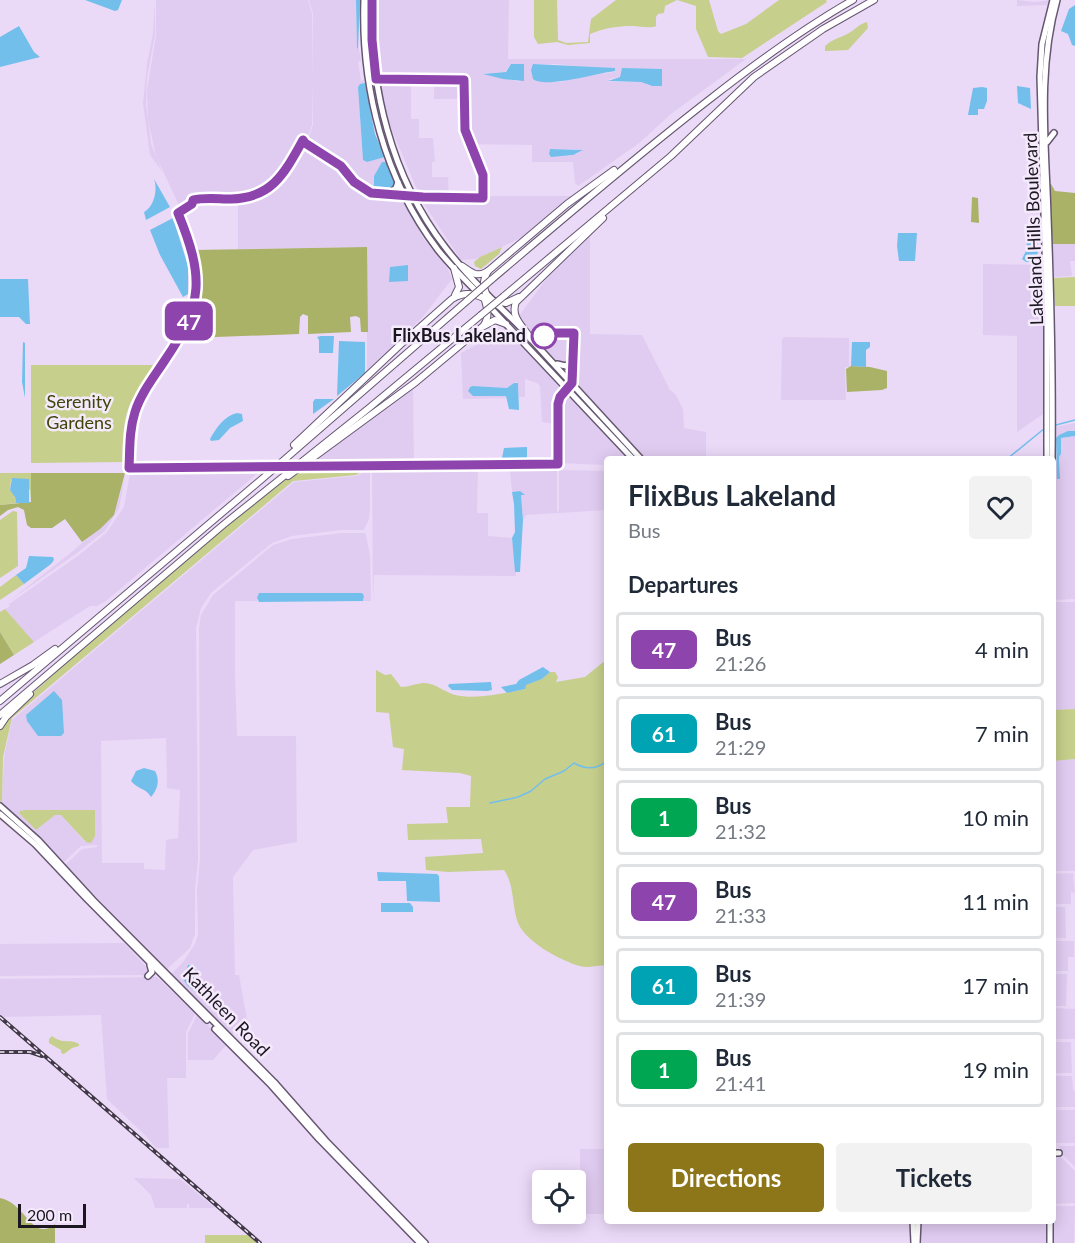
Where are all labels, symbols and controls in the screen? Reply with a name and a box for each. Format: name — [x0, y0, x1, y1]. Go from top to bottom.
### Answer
street label: Lakeland Hills Boulevard — [1019, 132, 1047, 326]
line badge: 47 — [162, 302, 216, 340]
text: 47 — [177, 309, 201, 334]
marker: FlixBus Lakeland — [531, 323, 557, 349]
place label: FlixBus Lakeland — [392, 324, 526, 346]
park label: Serenity Gardens — [46, 390, 112, 433]
button: heart — [969, 476, 1032, 539]
text: FlixBus Lakeland — [628, 478, 836, 512]
text: Bus — [628, 518, 661, 542]
text: Departures — [628, 571, 738, 598]
text: Bus — [715, 624, 751, 651]
text: 4 min — [975, 636, 1029, 663]
text: 47 — [652, 637, 676, 662]
text: 21:26 — [715, 651, 766, 675]
text: Bus — [715, 708, 751, 735]
text: 7 min — [975, 720, 1029, 747]
text: 61 — [652, 721, 676, 746]
text: 21:29 — [715, 735, 766, 759]
text: Bus — [715, 792, 751, 819]
text: 10 min — [962, 804, 1029, 831]
text: 1 — [658, 805, 670, 830]
text: 21:32 — [715, 819, 766, 843]
text: Bus — [715, 876, 751, 903]
text: 11 min — [962, 888, 1029, 915]
text: 47 — [652, 889, 676, 914]
text: 21:33 — [715, 903, 766, 927]
text: Bus — [715, 960, 751, 987]
street label: Kathleen Road — [179, 962, 275, 1060]
text: 17 min — [962, 972, 1029, 999]
text: 61 — [652, 973, 676, 998]
text: 21:39 — [715, 987, 766, 1011]
text: Bus — [715, 1044, 751, 1071]
text: 19 min — [962, 1056, 1029, 1083]
text: 1 — [658, 1057, 670, 1082]
text: 21:41 — [715, 1071, 766, 1095]
button: Directions — [628, 1143, 824, 1212]
button: Tickets — [836, 1143, 1032, 1212]
map controls — [532, 1170, 586, 1224]
button: locate — [532, 1170, 586, 1224]
scale bar — [18, 1201, 86, 1228]
text: 200 m — [27, 1205, 72, 1224]

